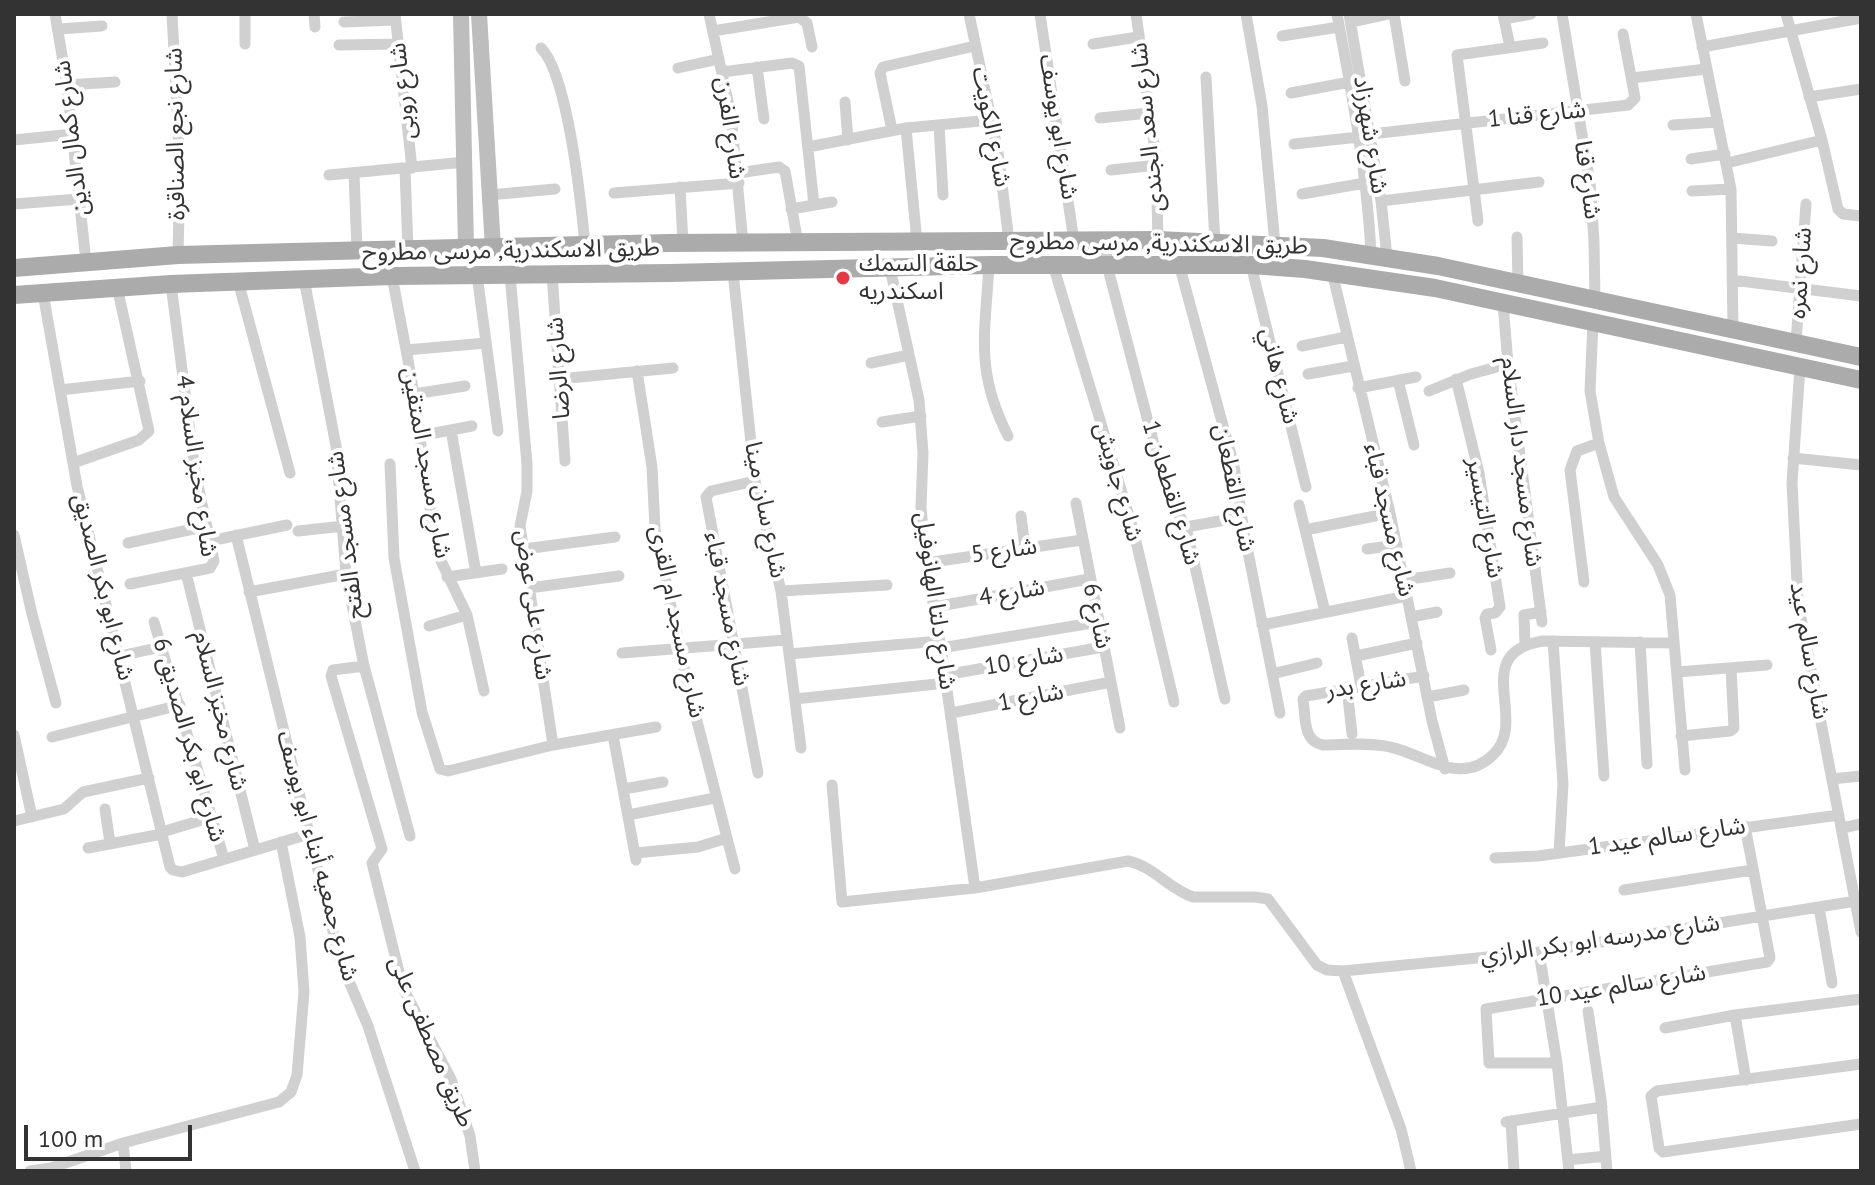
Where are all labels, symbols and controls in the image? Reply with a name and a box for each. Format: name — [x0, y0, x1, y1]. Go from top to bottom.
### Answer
street label: شارع روبى — [384, 41, 422, 141]
street label: شارع سعد الجندى — [1125, 41, 1171, 213]
street label: شارع نجع الصناقرة — [160, 47, 192, 221]
street label: شارع ابو يوسف — [1032, 52, 1084, 202]
street label: شارع كمال الدين — [48, 59, 96, 217]
street label: شارع الكويت — [965, 64, 1017, 190]
street label: شارع شهرزاد — [1346, 74, 1394, 196]
street label: شارع الفرن — [709, 75, 751, 181]
street label: شارع قنا 1 — [1486, 96, 1588, 134]
street label: شارع قنا — [1567, 139, 1607, 221]
street label: شارع نمره — [1783, 226, 1819, 320]
street label: طريق الاسكندرية, مرسى مطروح — [1010, 227, 1308, 261]
street label: طريق الاسكندرية, مرسى مطروح — [362, 234, 660, 268]
place label: حلقة السمك اسكندريه — [859, 250, 979, 306]
marker: حلقة السمك اسكندريه — [834, 269, 852, 287]
street label: شارع الرضا — [541, 316, 577, 420]
street label: شارع هاني — [1253, 325, 1305, 427]
street label: شارع مسجد دار السلام — [1494, 355, 1548, 569]
street label: شارع مسجد المتقين — [395, 365, 457, 561]
street label: شارع مخبز السلام 4 — [169, 373, 223, 559]
street label: شارع القطعان 1 — [1135, 417, 1207, 569]
street label: شارع جاويش — [1087, 419, 1149, 545]
street label: شارع القطعان — [1206, 421, 1262, 555]
street label: شارع سان مينا — [738, 439, 792, 581]
street label: شارع مسجد قباء — [1357, 441, 1421, 599]
street label: شارع مسجد الفتح — [321, 449, 371, 621]
street label: شارع التيسير — [1460, 455, 1510, 581]
street label: شارع ابو بكر الصديق — [66, 491, 140, 683]
street label: شارع دلتا الهانوفيل — [908, 510, 962, 692]
street label: شارع مسجد ام القرى — [643, 523, 711, 721]
street label: شارع على عوض — [508, 528, 558, 682]
street label: شارع مسجد قباء — [698, 529, 756, 689]
street label: شارع 5 — [969, 532, 1039, 570]
street label: شارع 4 — [977, 573, 1047, 613]
street label: شارع سالم عيد — [1783, 580, 1835, 722]
street label: شارع 6 — [1076, 581, 1118, 651]
street label: شارع مخبز السلام — [186, 628, 254, 794]
street label: شارع ابو بكر الصديق 6 — [146, 635, 232, 845]
street label: شارع 10 — [982, 640, 1066, 682]
street label: شارع بدر — [1324, 664, 1408, 706]
street label: شارع 1 — [996, 678, 1066, 718]
street label: شارع جمعيه أبناء ابو يوسف — [270, 728, 364, 984]
street label: شارع سالم عيد 1 — [1587, 812, 1747, 862]
street label: شارع مدرسه ابو بكر الرازي — [1478, 909, 1722, 971]
street label: طريق مصطفى على — [382, 952, 480, 1132]
street label: شارع سالم عيد 10 — [1534, 958, 1708, 1014]
scale bar — [28, 1109, 196, 1159]
text: 100 m — [38, 1123, 103, 1154]

